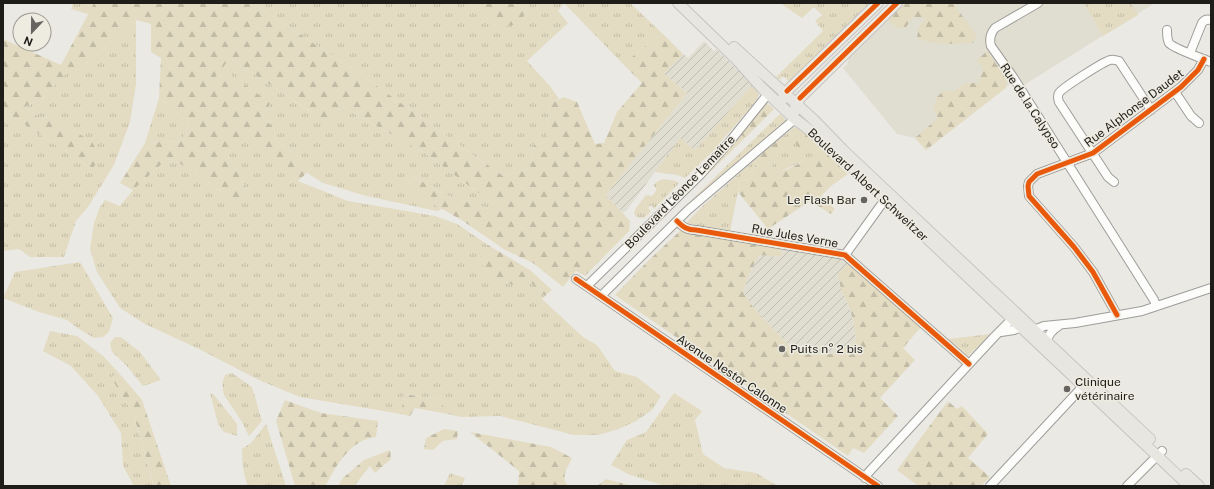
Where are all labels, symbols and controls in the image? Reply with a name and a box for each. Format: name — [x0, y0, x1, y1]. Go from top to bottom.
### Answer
north arrow — [12, 12, 52, 52]
text: N — [22, 34, 34, 48]
street label: Rue de la Calypso — [997, 61, 1063, 151]
street label: Rue Alphonse Daudet — [1082, 66, 1187, 150]
street label: Boulevard Albert Schweitzer — [805, 126, 931, 245]
street label: Boulevard Léonce Lemaître — [622, 132, 738, 251]
place label: Le Flash Bar — [787, 193, 856, 207]
marker: Le Flash Bar — [859, 195, 869, 205]
street label: Rue Jules Verne — [751, 221, 840, 251]
street label: Avenue Nestor Calonne — [674, 332, 790, 416]
place label: Puits n° 2 bis — [790, 342, 863, 356]
marker: Puits n° 2 bis — [777, 344, 787, 354]
place label: Clinique vétérinaire — [1075, 375, 1135, 403]
marker: Clinique vétérinaire — [1062, 384, 1072, 394]

